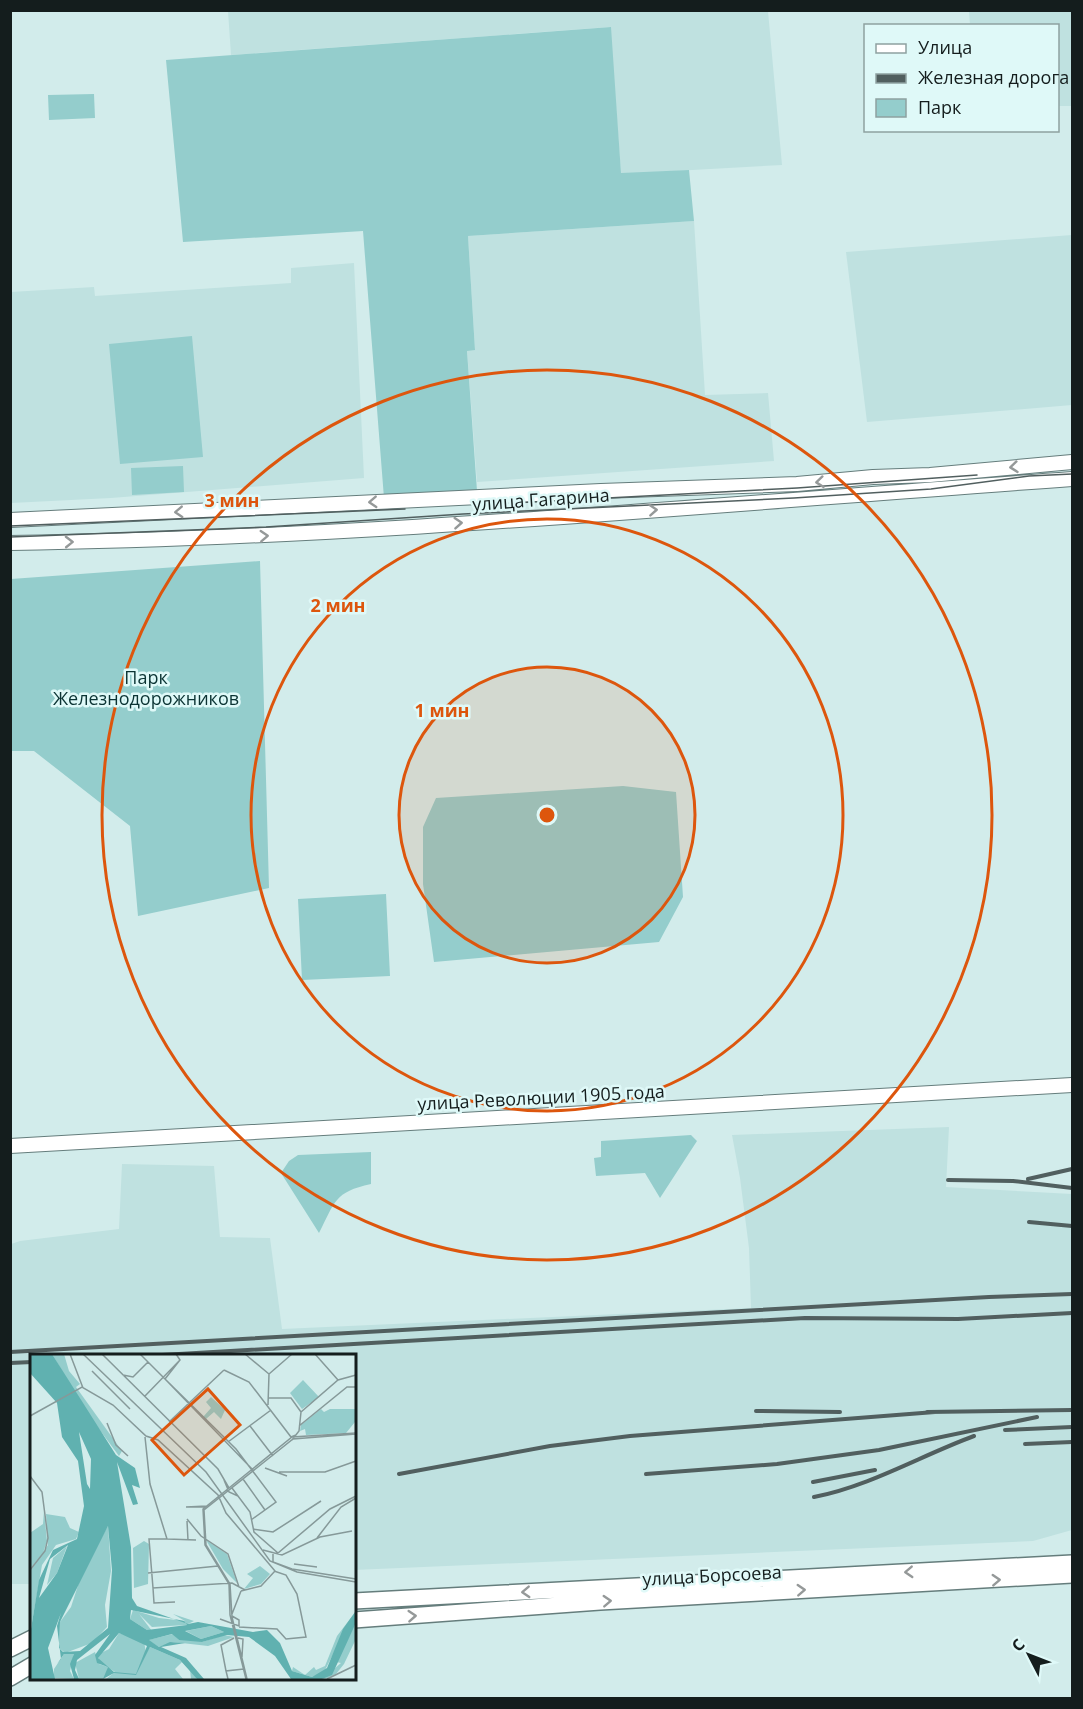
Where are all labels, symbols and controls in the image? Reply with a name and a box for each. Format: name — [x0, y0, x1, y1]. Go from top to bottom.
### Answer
legend — [864, 24, 1059, 132]
text: Улица — [918, 35, 972, 59]
text: Железная дорога — [918, 65, 1069, 89]
text: Парк — [918, 95, 962, 119]
one-way arrow — [1010, 460, 1019, 473]
one-way arrow — [815, 475, 824, 488]
street label: улица Гагарина — [471, 482, 610, 516]
text: 3 мин — [204, 488, 260, 512]
one-way arrow — [369, 496, 378, 509]
one-way arrow — [649, 504, 658, 517]
one-way arrow — [174, 505, 183, 518]
one-way arrow — [454, 517, 463, 530]
one-way arrow — [259, 529, 268, 542]
one-way arrow — [64, 536, 73, 548]
text: 2 мин — [310, 593, 366, 617]
park label: Парк Железнодорожников — [53, 665, 239, 710]
text: 1 мин — [414, 698, 470, 722]
centre of rings — [537, 805, 557, 825]
street label: улица Революции 1905 года — [417, 1079, 665, 1115]
inset map — [30, 1354, 356, 1679]
street label: улица Борсоева — [642, 1559, 782, 1591]
one-way arrow — [905, 1565, 914, 1578]
one-way arrow — [992, 1573, 1001, 1586]
one-way arrow — [797, 1584, 806, 1597]
one-way arrow — [521, 1585, 530, 1598]
one-way arrow — [602, 1595, 611, 1608]
one-way arrow — [408, 1610, 417, 1623]
north arrow — [999, 1625, 1059, 1685]
text: С — [1006, 1634, 1029, 1656]

